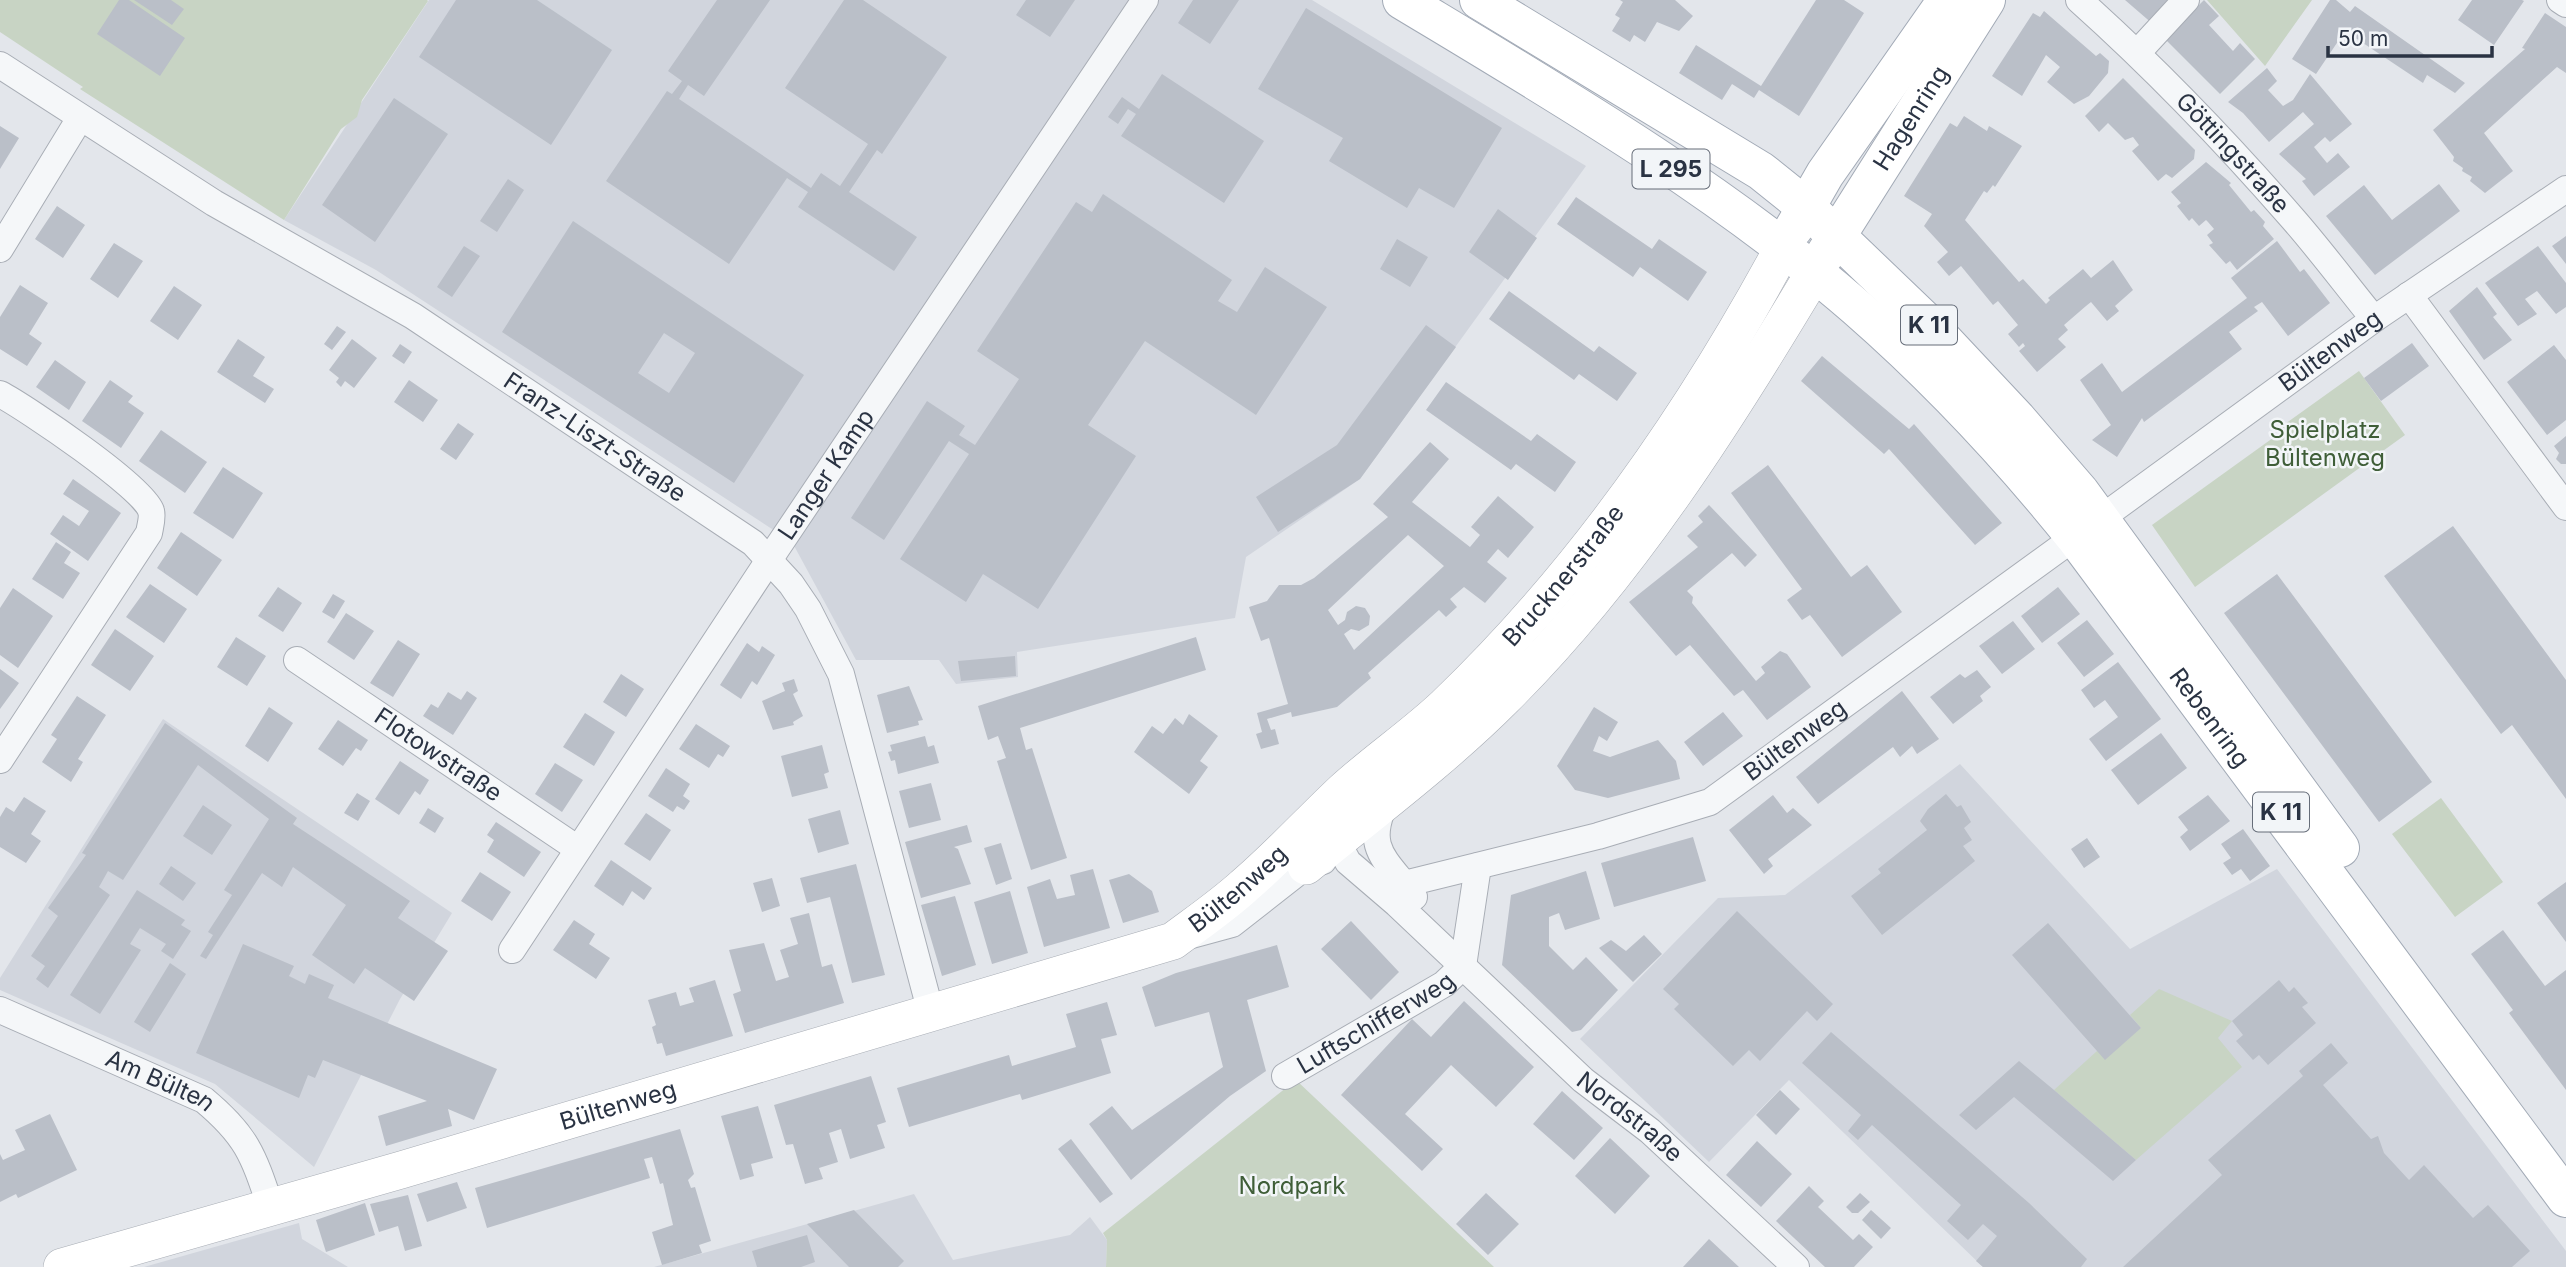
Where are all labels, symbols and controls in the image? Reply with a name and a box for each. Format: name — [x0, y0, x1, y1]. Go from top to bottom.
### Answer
scale bar — [2328, 14, 2492, 58]
text: 50 m — [2338, 26, 2388, 51]
street label: Hagenring — [1867, 60, 1955, 176]
street label: Göttingstraße — [2170, 86, 2296, 219]
road number: L 295 — [1632, 150, 1710, 188]
street label: Bültenweg — [2273, 304, 2387, 398]
road number: K 11 — [1901, 306, 1957, 344]
street label: Franz-Liszt-Straße — [498, 366, 692, 508]
street label: Langer Kamp — [772, 403, 880, 545]
park label: Spielplatz Bültenweg — [2265, 415, 2385, 472]
street label: Brucknerstraße — [1496, 499, 1630, 652]
street label: Rebenring — [2163, 662, 2256, 773]
street label: Bültenweg — [1738, 693, 1852, 787]
street label: Flotowstraße — [369, 701, 508, 808]
road number: K 11 — [2253, 792, 2309, 832]
street label: Bültenweg — [1183, 839, 1293, 938]
street label: Luftschifferweg — [1292, 966, 1461, 1080]
street label: Am Bülten — [101, 1043, 222, 1117]
street label: Nordstraße — [1571, 1065, 1689, 1168]
street label: Bültenweg — [556, 1074, 679, 1136]
park label: Nordpark — [1239, 1171, 1345, 1200]

